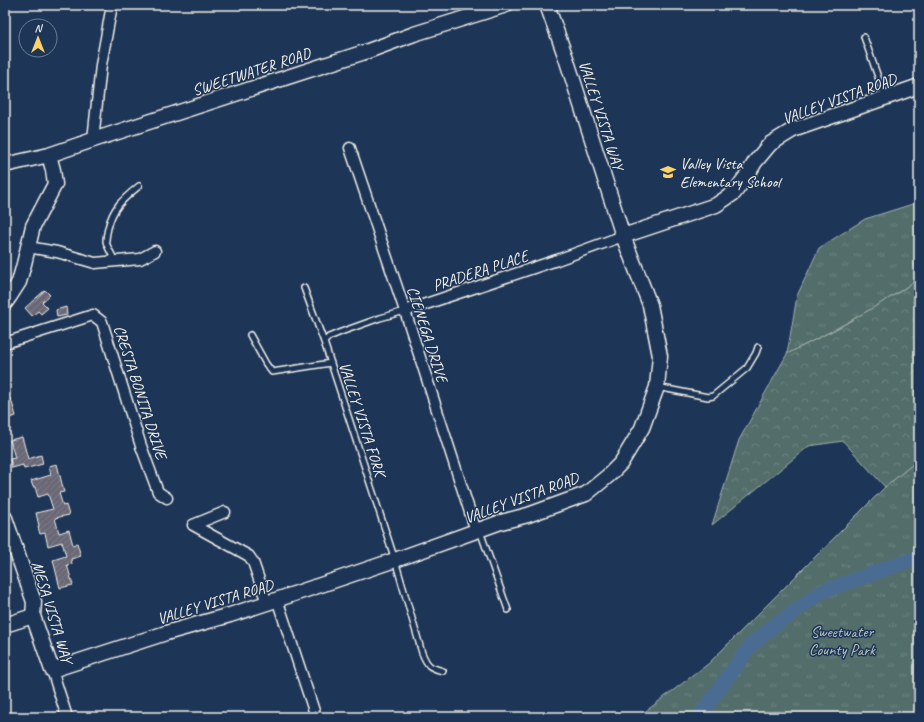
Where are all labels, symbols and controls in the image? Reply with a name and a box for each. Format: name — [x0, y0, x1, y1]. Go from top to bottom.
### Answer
north arrow — [18, 18, 58, 58]
text: N — [35, 21, 44, 35]
street label: SWEETWATER ROAD — [190, 43, 315, 101]
street label: VALLEY VISTA WAY — [574, 58, 629, 174]
street label: VALLEY VISTA ROAD — [779, 68, 901, 129]
place label: Valley Vista Elementary School — [680, 154, 783, 192]
school or university icon: Valley Vista Elementary School — [659, 163, 677, 181]
street label: PRADERA PLACE — [430, 245, 533, 296]
street label: CIENEGA DRIVE — [402, 284, 453, 387]
street label: CRESTA BONITA DRIVE — [109, 323, 172, 464]
street label: VALLEY VISTA FORK — [334, 360, 391, 482]
street label: VALLEY VISTA ROAD — [461, 467, 583, 528]
street label: MESA VISTA WAY — [27, 559, 78, 669]
street label: VALLEY VISTA ROAD — [155, 574, 277, 629]
park label: Sweetwater County Park — [809, 622, 876, 660]

